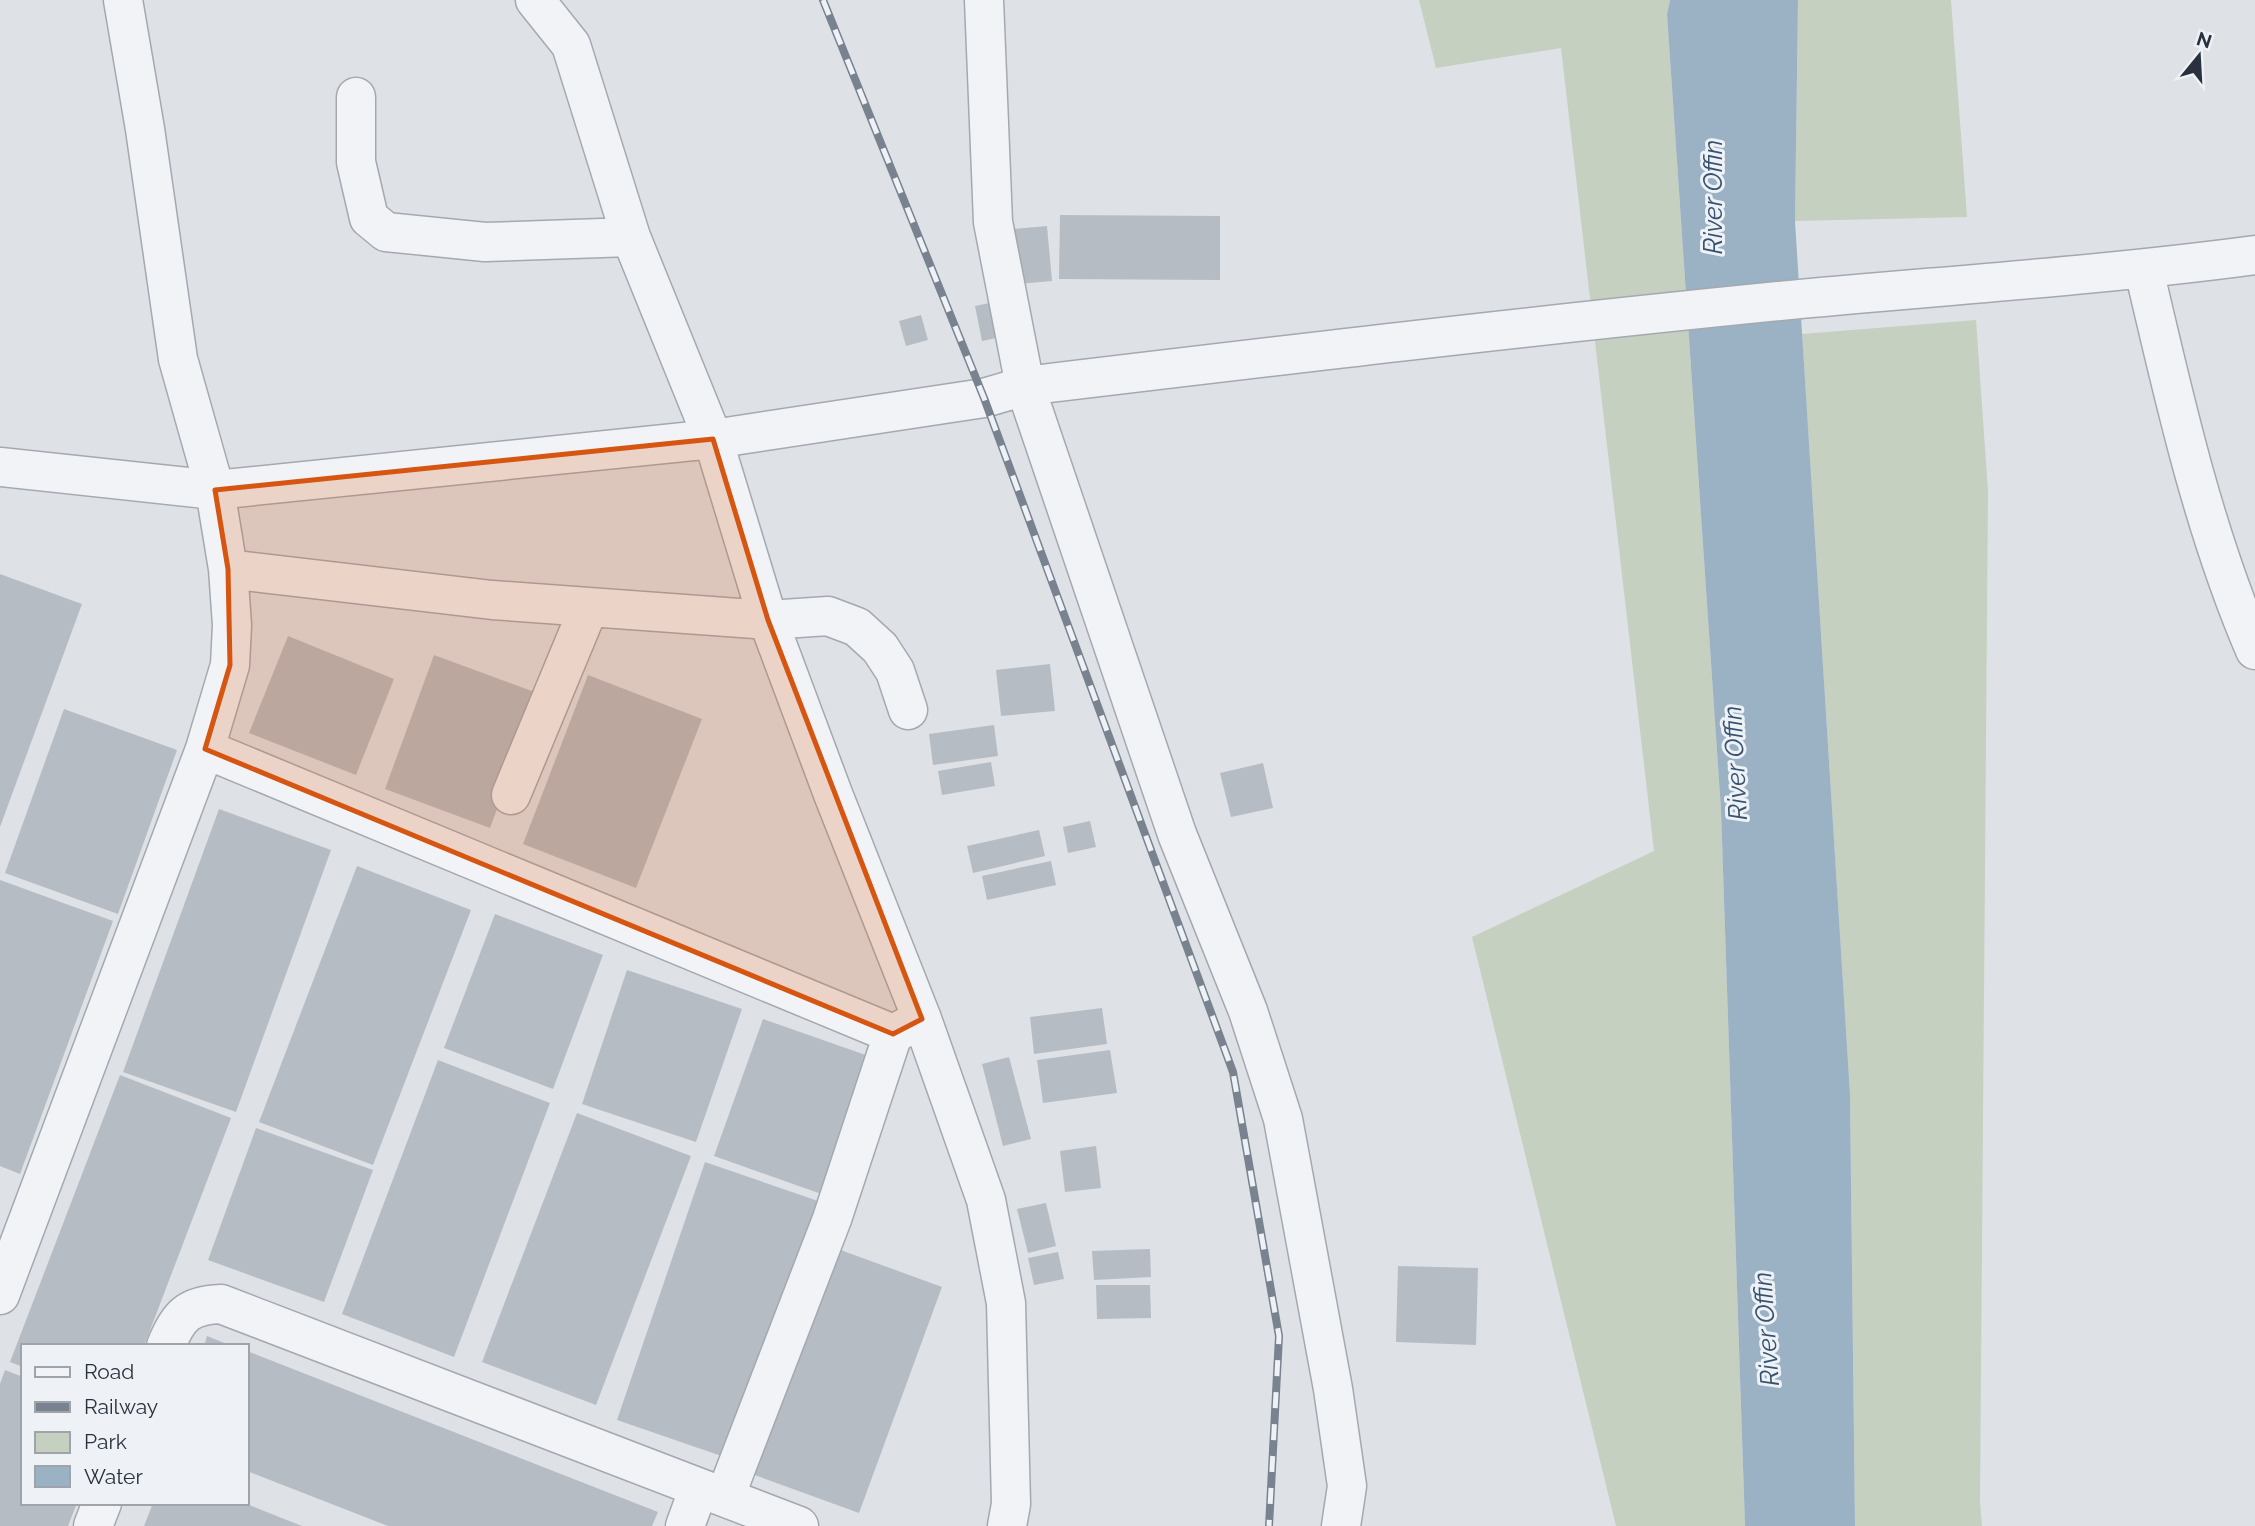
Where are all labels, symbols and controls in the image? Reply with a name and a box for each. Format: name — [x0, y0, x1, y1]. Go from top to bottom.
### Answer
north arrow — [2164, 21, 2234, 91]
text: N — [2194, 27, 2215, 53]
water label: River Offin — [1698, 140, 1728, 254]
water label: River Offin — [1717, 705, 1753, 821]
water label: River Offin — [1747, 1271, 1785, 1387]
legend — [21, 1344, 248, 1505]
text: Road — [84, 1359, 134, 1384]
text: Railway — [84, 1394, 158, 1419]
text: Park — [84, 1429, 127, 1454]
text: Water — [84, 1464, 143, 1489]

